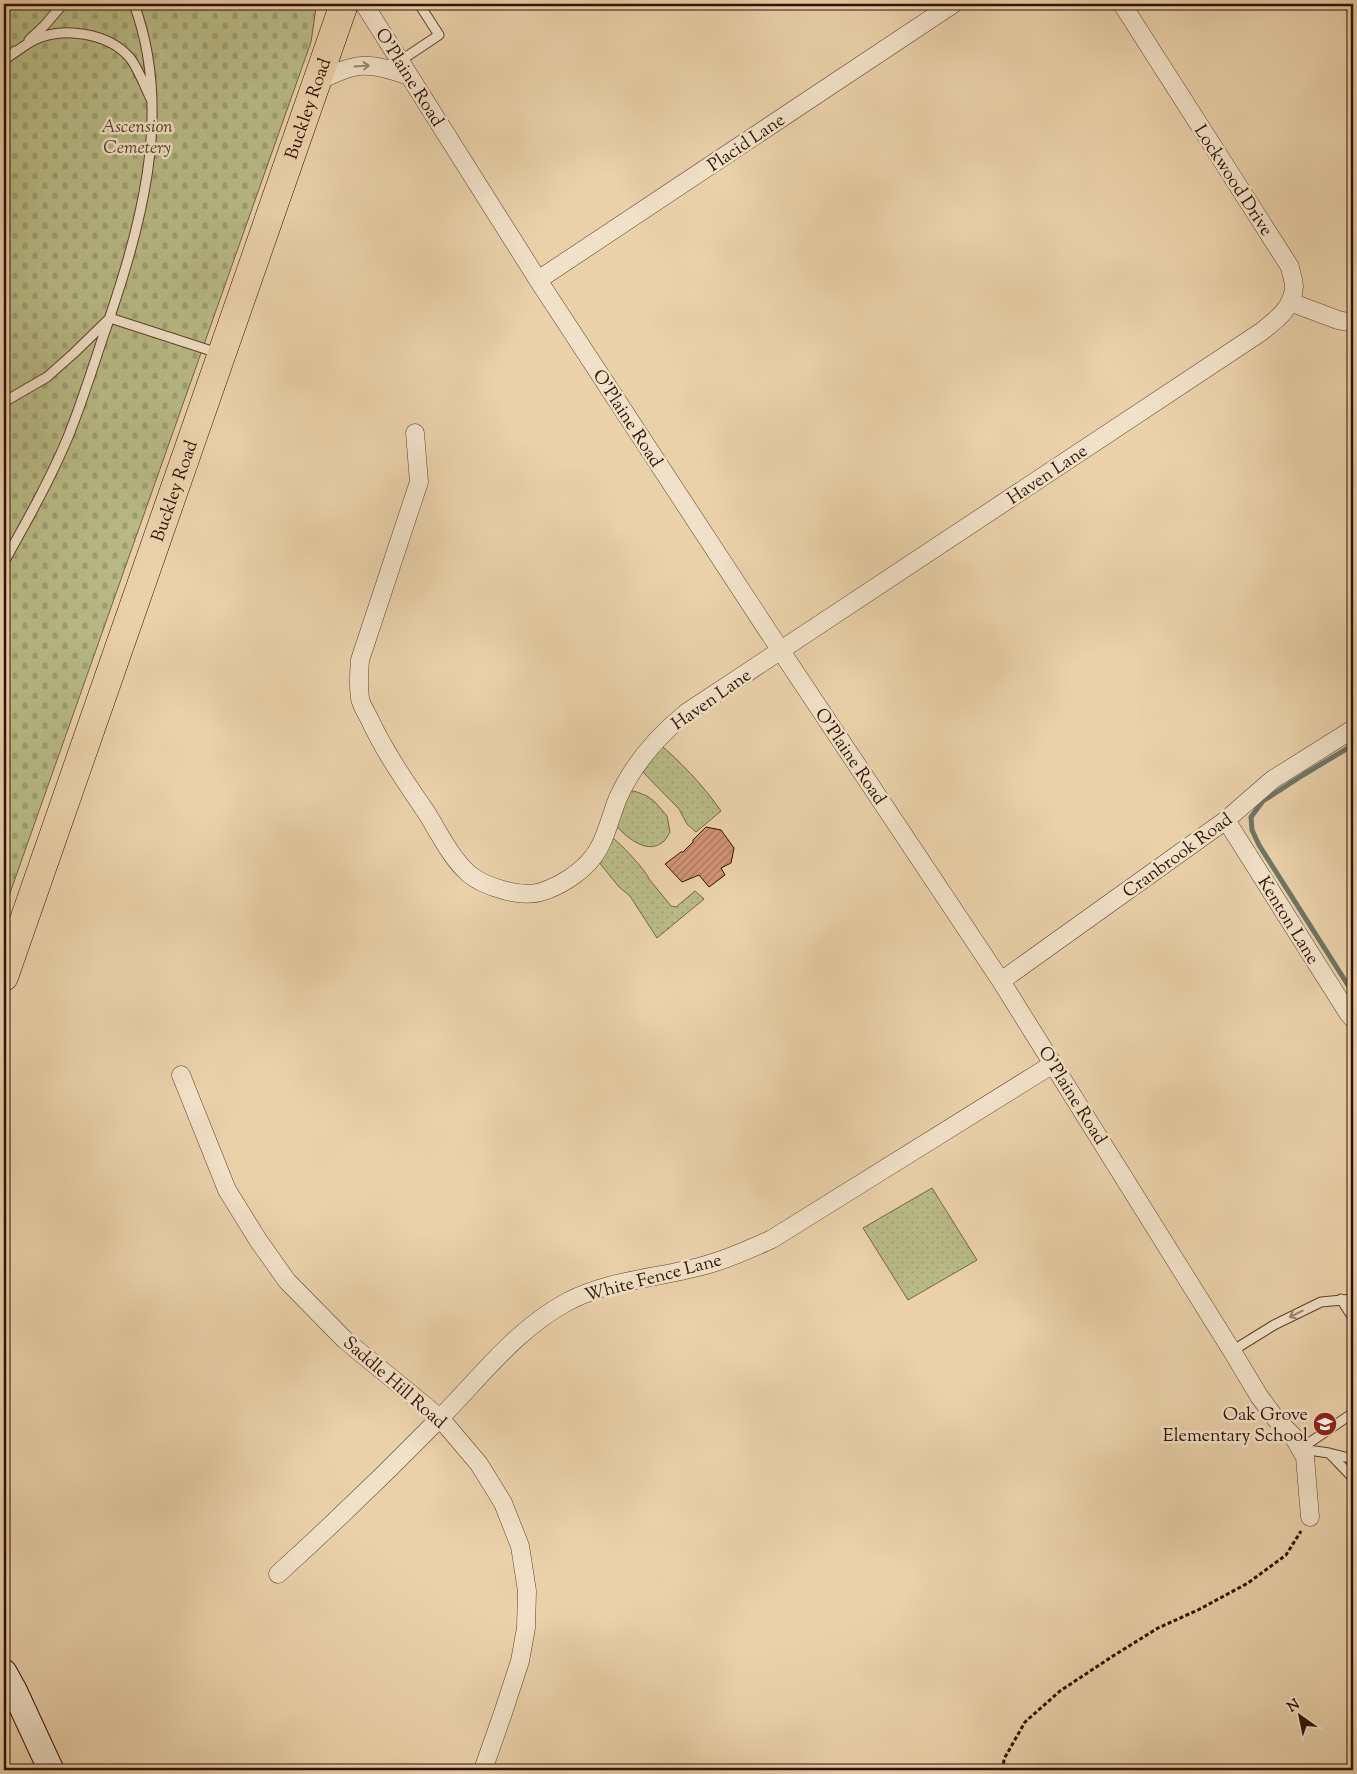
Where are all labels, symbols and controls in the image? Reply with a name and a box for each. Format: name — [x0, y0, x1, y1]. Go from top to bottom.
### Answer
street label: O'Plaine Road — [368, 24, 449, 132]
street label: Buckley Road — [280, 55, 339, 163]
one-way arrow — [353, 61, 369, 71]
street label: Placid Lane — [703, 108, 791, 179]
park label: Ascension Cemetery — [101, 115, 173, 162]
street label: Lockwood Drive — [1187, 120, 1278, 242]
street label: O'Plaine Road — [585, 365, 668, 473]
street label: Buckley Road — [146, 437, 206, 546]
street label: Haven Lane — [1003, 439, 1094, 512]
street label: Haven Lane — [667, 664, 757, 738]
street label: O'Plaine Road — [807, 703, 891, 811]
street label: Cranbrook Road — [1118, 808, 1238, 905]
street label: Kenton Lane — [1250, 872, 1325, 970]
street label: O'Plaine Road — [1031, 1042, 1112, 1150]
street label: White Fence Lane — [582, 1248, 725, 1310]
one-way arrow — [1288, 1309, 1303, 1319]
street label: Saddle Hill Road — [336, 1331, 451, 1436]
place label: Oak Grove Elementary School — [1163, 1403, 1308, 1450]
school or university icon: Oak Grove Elementary School — [1312, 1411, 1338, 1437]
north arrow — [1274, 1692, 1324, 1742]
text: N — [1284, 1695, 1304, 1718]

